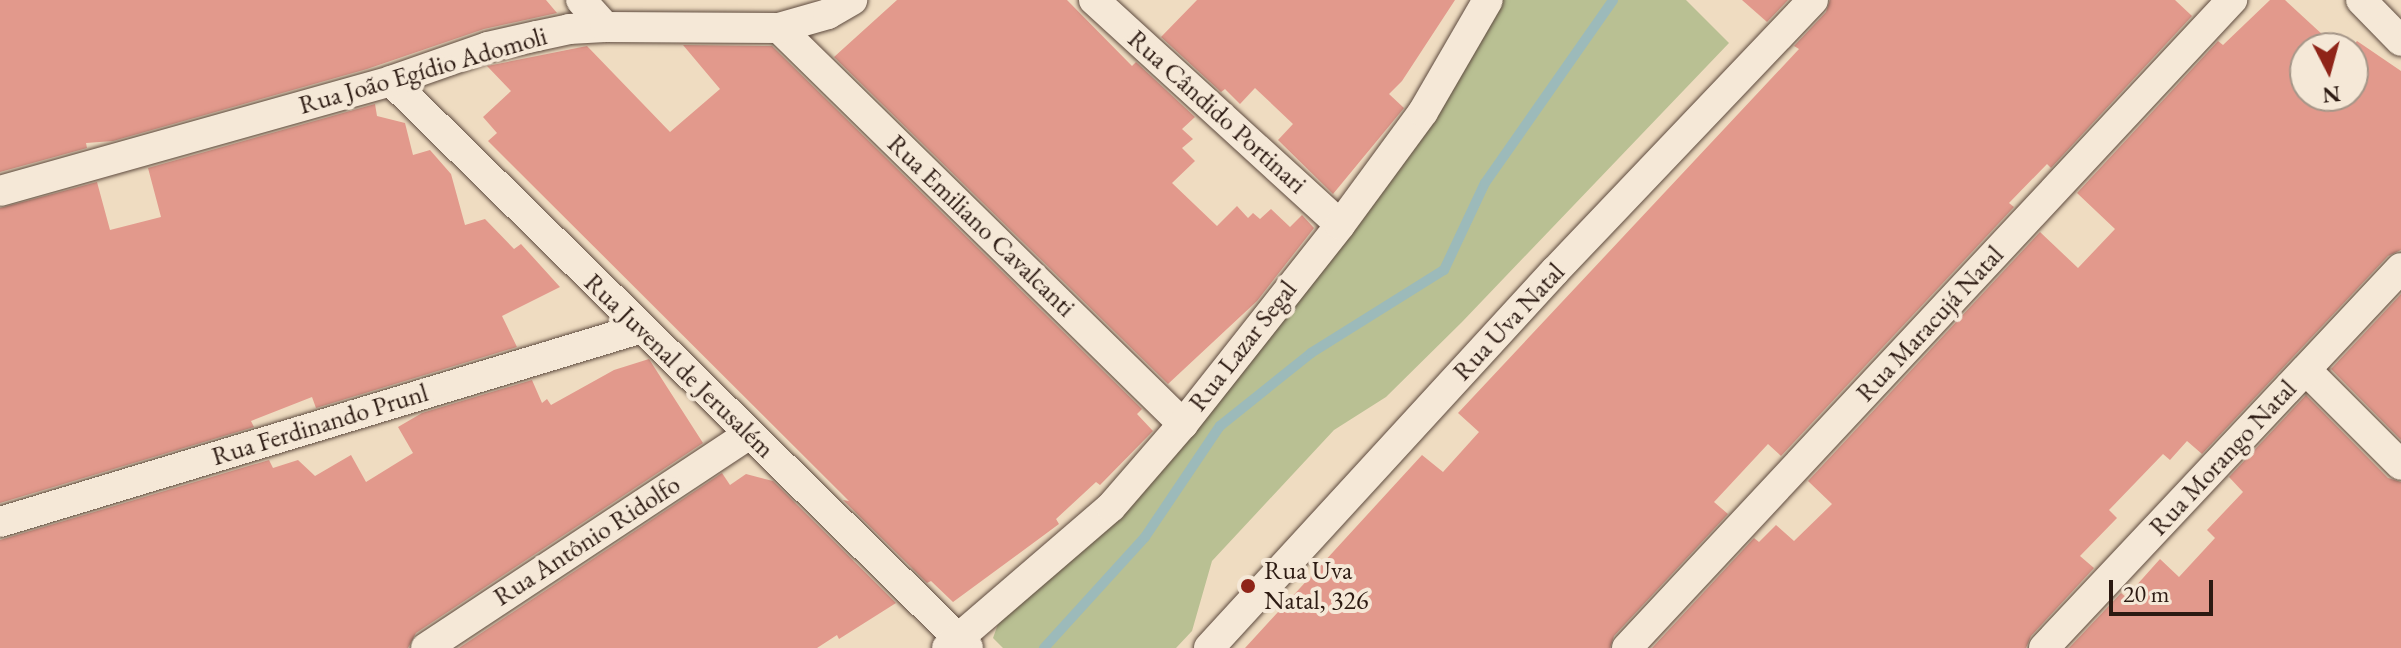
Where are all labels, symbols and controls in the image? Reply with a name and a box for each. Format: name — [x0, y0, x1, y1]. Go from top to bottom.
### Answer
street label: Rua João Egídio Adomoli — [295, 21, 551, 121]
street label: Rua Cândido Portinari — [1121, 24, 1313, 200]
north arrow — [2289, 32, 2369, 112]
text: N — [2321, 79, 2342, 110]
street label: Rua Emiliano Cavalcanti — [881, 128, 1081, 324]
street label: Rua Maracujá Natal — [1850, 240, 2010, 408]
street label: Rua Uva Natal — [1447, 257, 1571, 387]
street label: Rua Juvenal de Jerusalém — [578, 267, 780, 465]
street label: Rua Lazar Segal — [1182, 275, 1304, 417]
street label: Rua Morango Natal — [2143, 374, 2303, 542]
street label: Rua Ferdinando Prunl — [208, 377, 432, 473]
street label: Rua Antônio Ridolfo — [488, 469, 686, 613]
place label: Rua Uva Natal, 326 — [1264, 555, 1368, 616]
scale bar — [2113, 564, 2217, 614]
marker: Rua Uva Natal, 326 — [1239, 577, 1257, 595]
text: 20 m — [2123, 578, 2170, 609]

